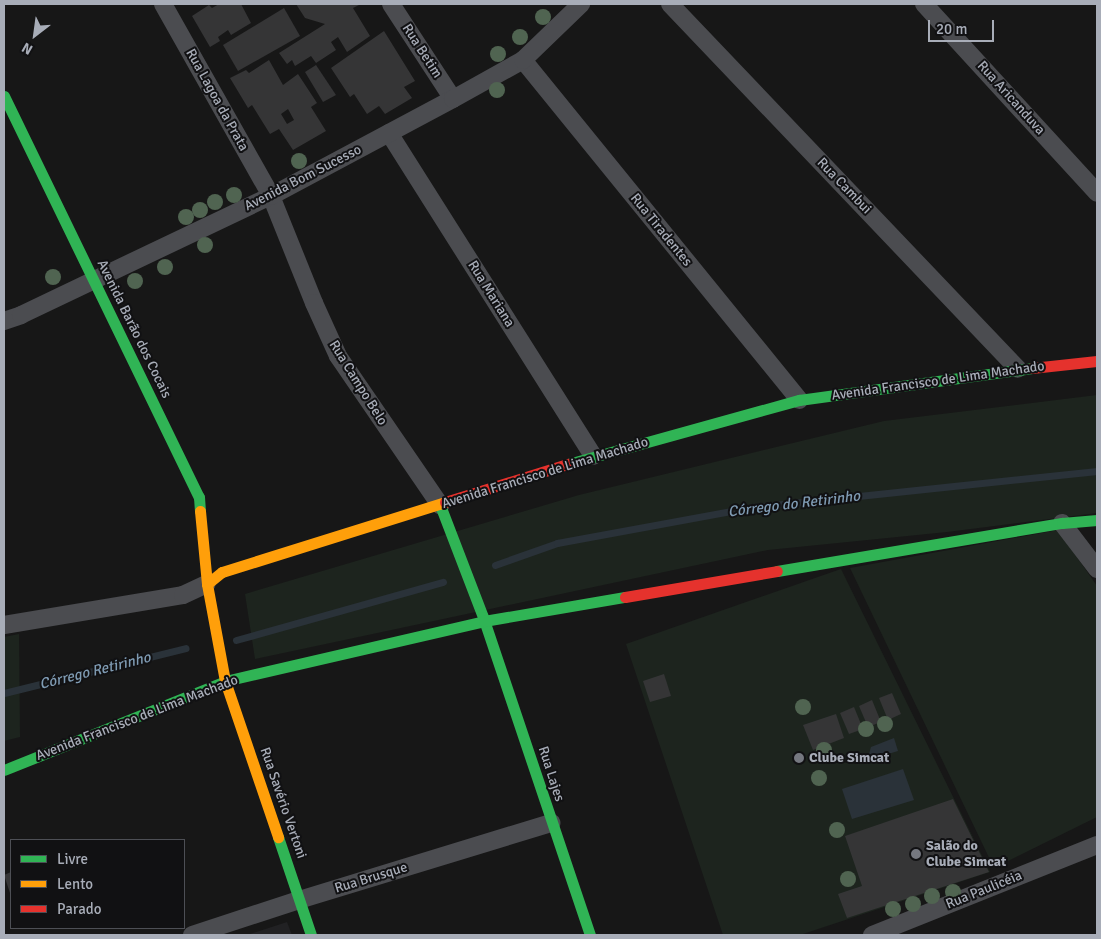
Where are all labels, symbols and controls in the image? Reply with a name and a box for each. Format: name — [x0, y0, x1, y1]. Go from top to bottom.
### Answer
north arrow — [10, 10, 60, 60]
scale bar — [931, 10, 997, 42]
text: 20 m — [936, 20, 967, 38]
street label: Rua Betim — [398, 21, 446, 81]
text: N — [19, 39, 36, 58]
street label: Rua Lagoa da Prata — [182, 46, 252, 154]
street label: Rua Aricanduva — [973, 58, 1049, 138]
street label: Avenida Bom Sucesso — [242, 141, 364, 215]
street label: Rua Cambui — [813, 155, 875, 217]
street label: Rua Tiradentes — [627, 190, 695, 270]
street label: Avenida Barão dos Cocais — [93, 257, 175, 401]
street label: Rua Mariana — [464, 258, 518, 330]
street label: Rua Campo Belo — [325, 337, 391, 429]
street label: Avenida Francisco de Lima Machado — [830, 358, 1046, 404]
street label: Avenida Francisco de Lima Machado — [440, 434, 650, 512]
water label: Córrego do Retirinho — [727, 487, 861, 521]
water label: Córrego Retirinho — [38, 649, 152, 693]
street label: Avenida Francisco de Lima Machado — [34, 672, 240, 764]
street label: Rua Lajes — [534, 744, 568, 804]
street label: Rua Savério Vertoni — [256, 745, 310, 861]
place label: Clube Simcat — [809, 750, 889, 766]
marker: Clube Simcat — [793, 752, 805, 764]
place label: Salão do Clube Simcat — [926, 838, 1006, 870]
legend — [10, 839, 185, 929]
marker: Salão do Clube Simcat — [910, 848, 922, 860]
text: Livre — [57, 850, 88, 868]
street label: Rua Brusque — [333, 859, 409, 897]
street label: Rua Paulicéia — [943, 867, 1025, 913]
text: Lento — [57, 875, 93, 893]
text: Parado — [57, 900, 102, 918]

